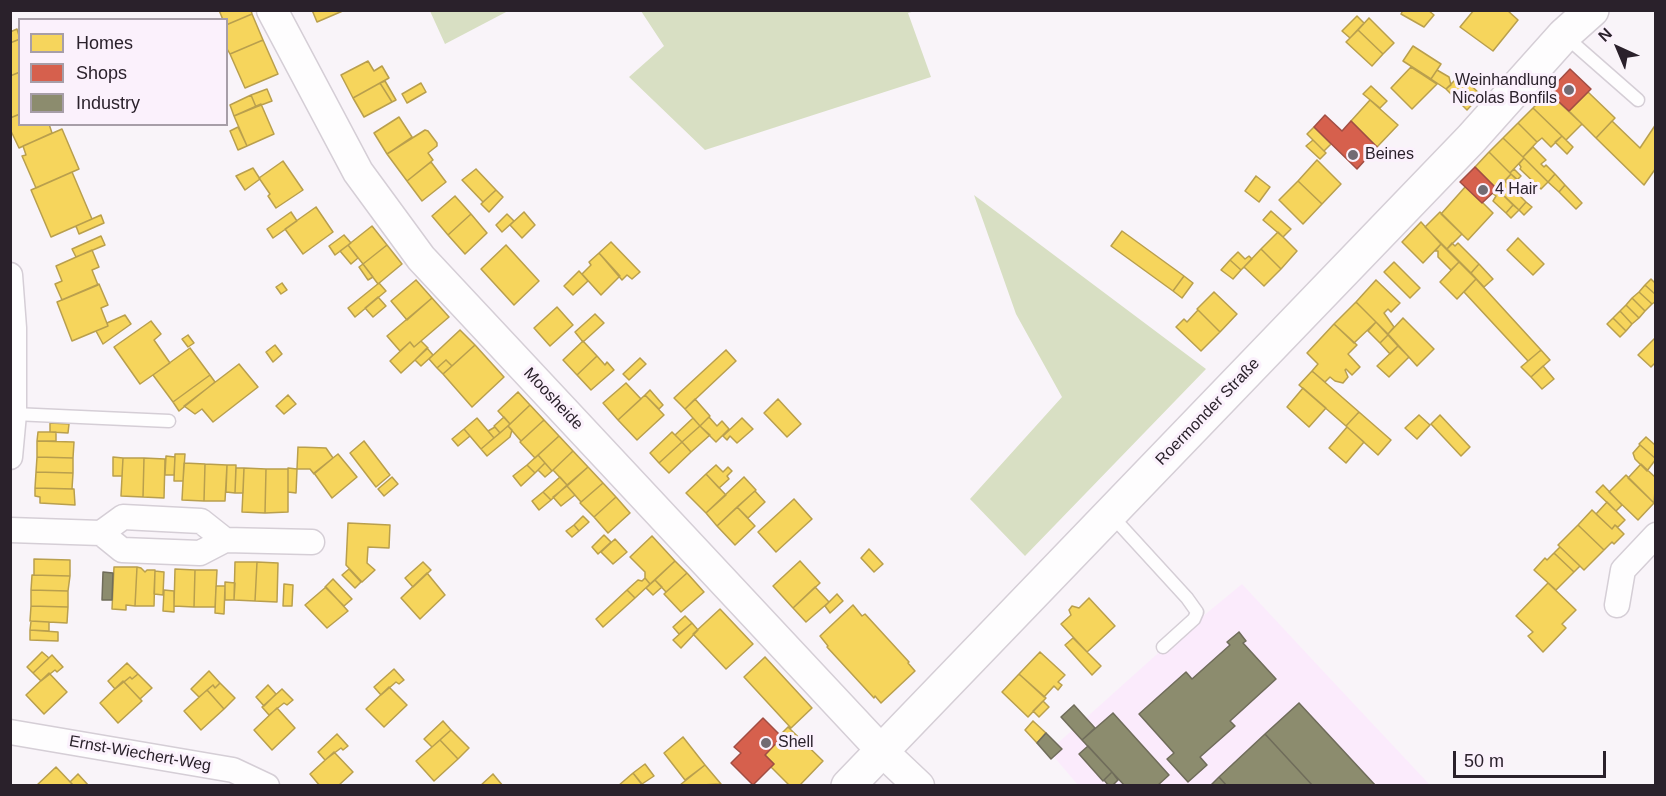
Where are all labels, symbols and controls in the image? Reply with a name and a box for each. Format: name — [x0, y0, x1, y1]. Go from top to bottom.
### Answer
legend — [18, 18, 228, 126]
north arrow — [1588, 18, 1648, 78]
text: N — [1595, 25, 1615, 45]
text: Homes — [76, 33, 133, 53]
text: Shops — [76, 63, 127, 83]
place label: Weinhandlung Nicolas Bonfils — [1452, 71, 1557, 109]
marker: Weinhandlung Nicolas Bonfils — [1562, 83, 1576, 97]
text: Industry — [76, 93, 140, 113]
place label: Beines — [1365, 145, 1414, 165]
marker: Beines — [1346, 148, 1360, 162]
place label: 4 Hair — [1495, 180, 1538, 200]
marker: 4 Hair — [1476, 183, 1490, 197]
street label: Roermonder Straße — [1152, 354, 1264, 470]
street label: Moosheide — [519, 364, 587, 434]
street label: Ernst-Wiechert-Weg — [68, 732, 212, 776]
place label: Shell — [778, 733, 814, 753]
marker: Shell — [759, 736, 773, 750]
scale bar — [1456, 739, 1609, 777]
text: 50 m — [1464, 751, 1504, 771]

